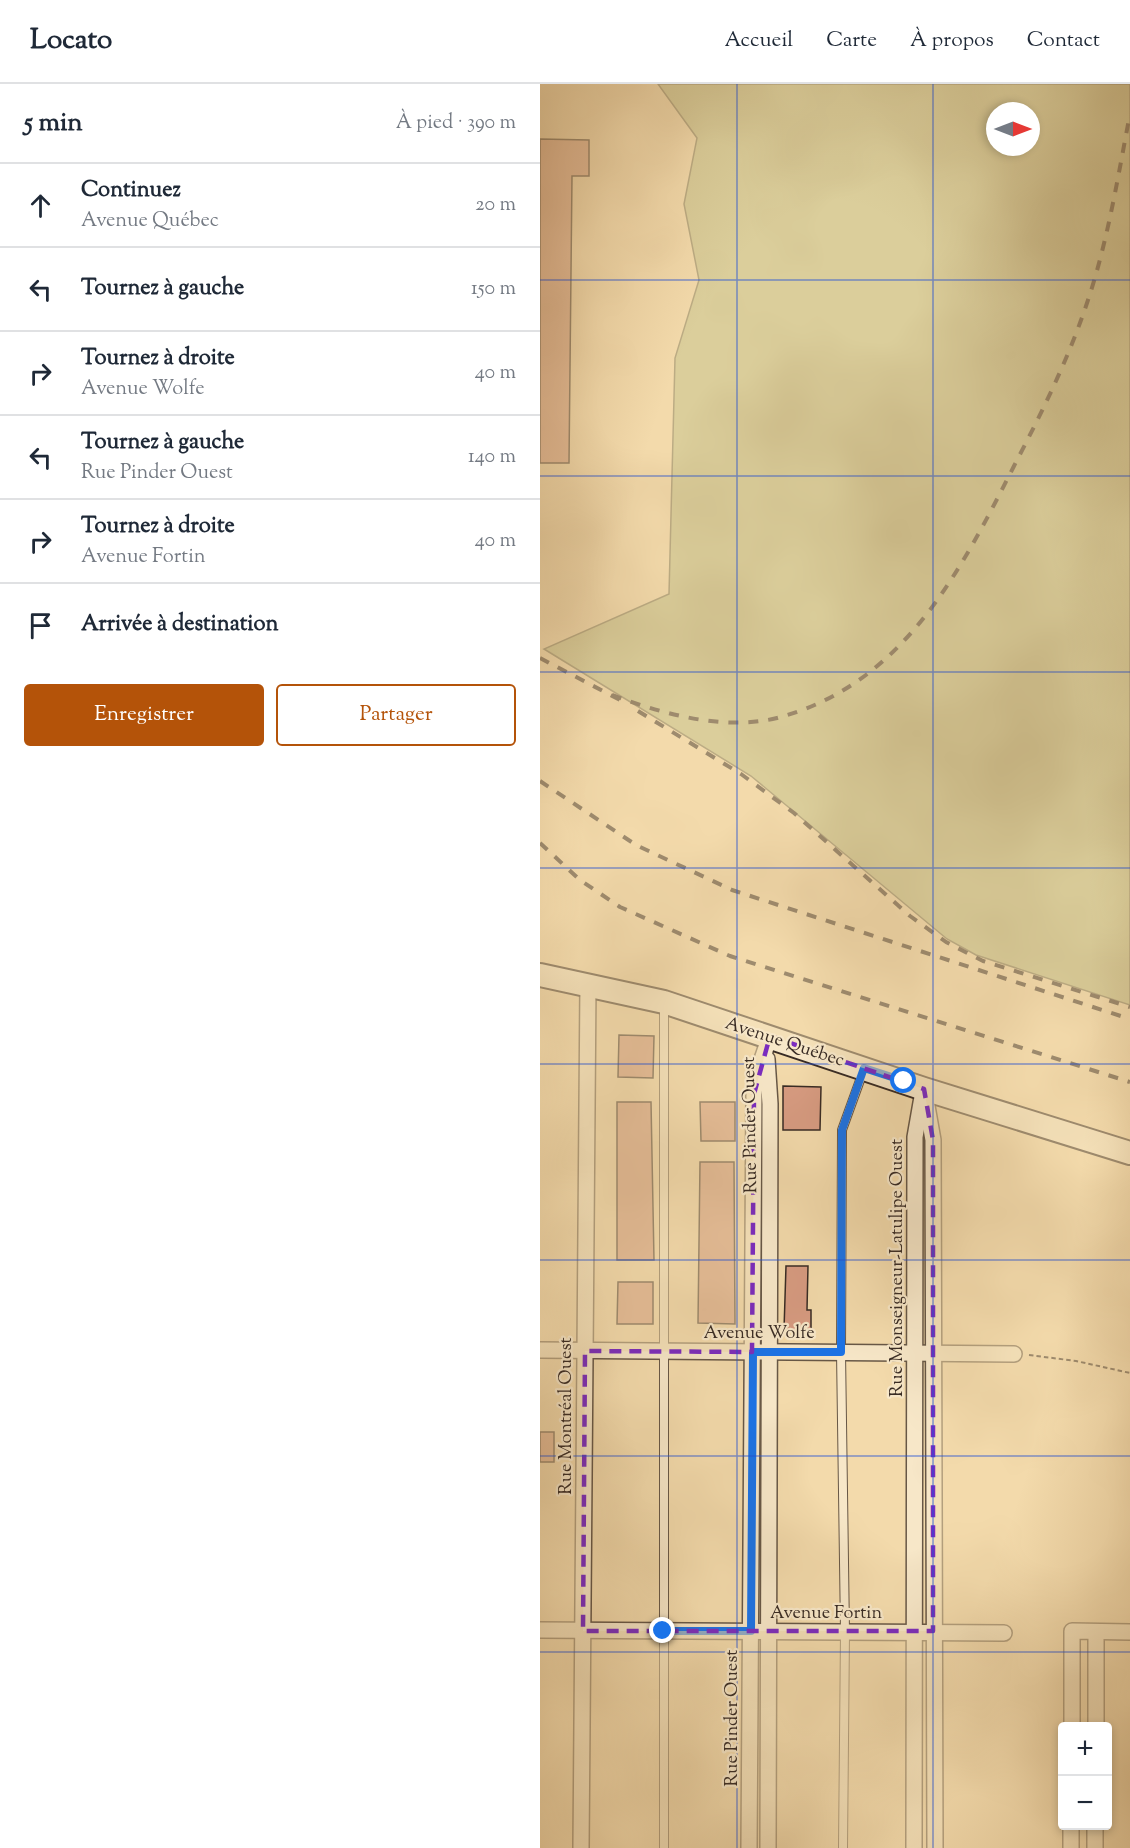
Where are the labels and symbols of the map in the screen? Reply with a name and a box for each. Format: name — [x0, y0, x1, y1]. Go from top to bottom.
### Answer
north arrow — [986, 102, 1040, 156]
street label: Avenue Québec — [721, 1011, 847, 1074]
street label: Rue Pinder Ouest — [737, 1056, 765, 1194]
route start — [890, 1067, 916, 1093]
street label: Rue Monseigneur-Latulipe Ouest — [885, 1139, 911, 1397]
street label: Avenue Wolfe — [703, 1321, 815, 1347]
street label: Rue Montréal Ouest — [554, 1337, 580, 1495]
street label: Avenue Fortin — [770, 1601, 882, 1627]
route end — [649, 1617, 675, 1643]
street label: Rue Pinder Ouest — [720, 1650, 746, 1786]

